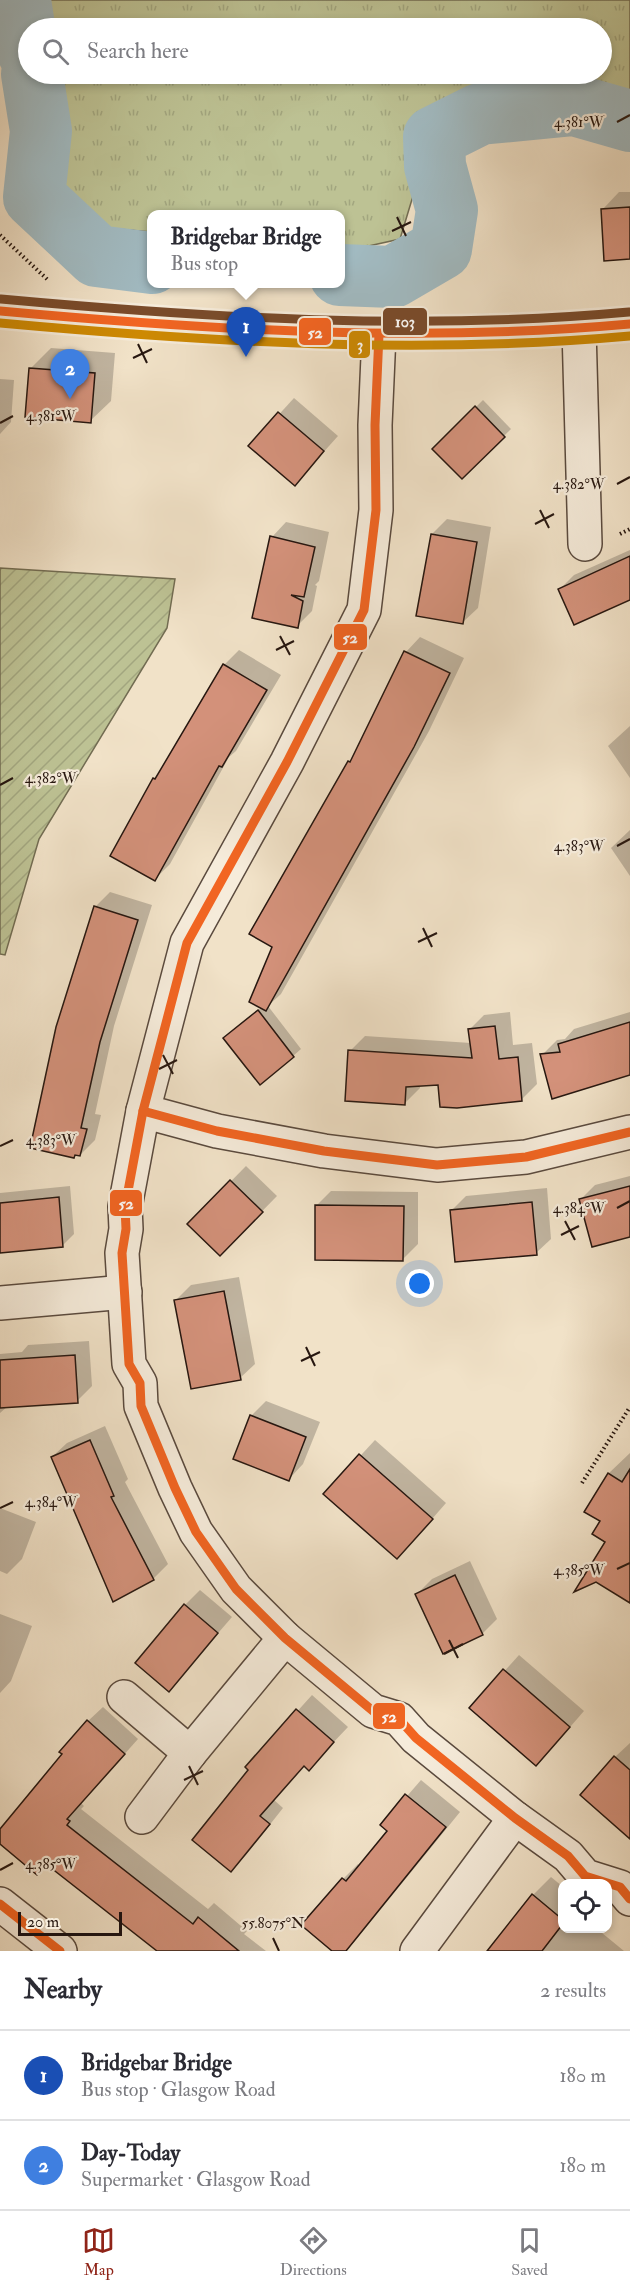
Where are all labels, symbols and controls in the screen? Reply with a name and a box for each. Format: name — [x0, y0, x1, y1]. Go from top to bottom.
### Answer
search box — [18, 18, 612, 84]
icon: search — [39, 35, 72, 68]
text: Search here — [87, 37, 189, 65]
text: 4.381°W — [554, 113, 605, 132]
popup — [147, 210, 345, 288]
text: Bridgebar Bridge — [171, 223, 321, 251]
text: Bus stop — [171, 251, 238, 276]
line badge: 103 — [382, 307, 428, 336]
pin: 1 — [226, 308, 266, 357]
text: 103 — [395, 312, 415, 332]
line badge: 52 — [298, 317, 332, 346]
text: 52 — [307, 323, 323, 343]
line badge: 3 — [348, 330, 371, 359]
text: 3 — [357, 335, 363, 355]
pin: 2 — [50, 350, 90, 399]
text: 4.381°W — [26, 407, 77, 426]
text: 4.382°W — [553, 475, 606, 494]
line badge: 52 — [333, 623, 368, 651]
text: 52 — [342, 628, 358, 648]
text: 4.382°W — [25, 769, 78, 788]
text: 4.383°W — [554, 837, 605, 856]
text: 4.383°W — [26, 1131, 77, 1150]
line badge: 52 — [109, 1189, 143, 1217]
text: 52 — [118, 1194, 134, 1214]
text: 4.384°W — [553, 1199, 606, 1218]
your location — [405, 1269, 434, 1298]
text: 4.384°W — [25, 1493, 78, 1512]
text: 4.385°W — [553, 1561, 605, 1580]
line badge: 52 — [372, 1702, 406, 1730]
text: 52 — [381, 1707, 397, 1727]
text: 4.385°W — [25, 1855, 77, 1874]
map controls — [558, 1879, 612, 1933]
button: locate — [558, 1879, 612, 1933]
scale bar — [18, 1909, 122, 1936]
text: 20 m — [27, 1912, 59, 1932]
text: 55.8075°N — [242, 1914, 305, 1933]
text: Nearby — [24, 1974, 102, 2006]
text: 2 results — [540, 1978, 606, 2003]
text: Bridgebar Bridge — [81, 2049, 232, 2077]
text: 1 — [40, 2063, 47, 2088]
text: 180 m — [559, 2063, 606, 2088]
text: Bus stop · Glasgow Road — [81, 2077, 276, 2102]
text: Day-Today — [81, 2139, 180, 2167]
text: 2 — [38, 2153, 49, 2178]
text: 180 m — [559, 2153, 606, 2178]
text: Supermarket · Glasgow Road — [81, 2167, 311, 2192]
tab: Map — [82, 2224, 115, 2280]
tab: Directions — [280, 2224, 347, 2280]
tab: Saved — [511, 2224, 548, 2280]

